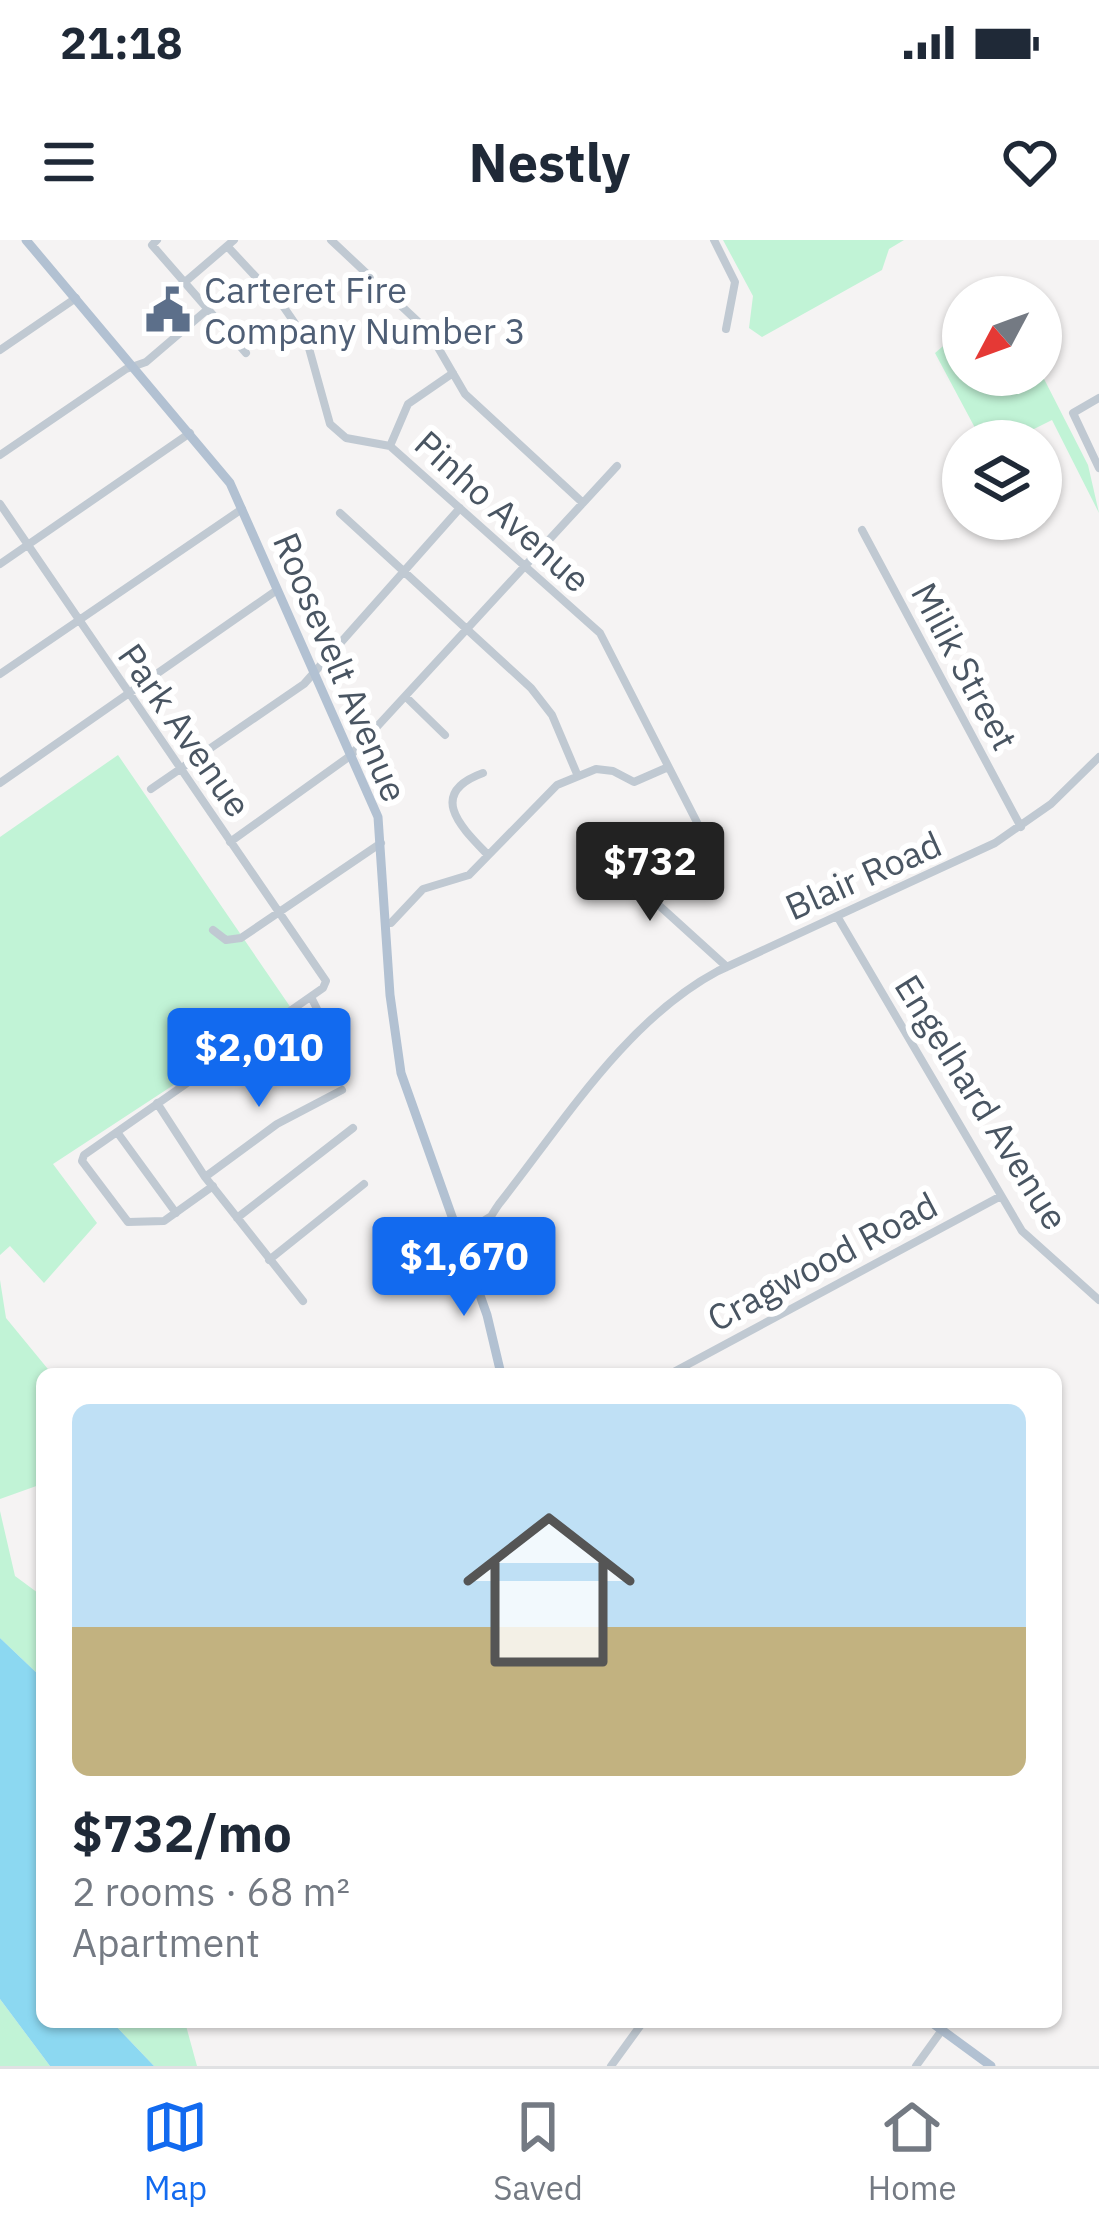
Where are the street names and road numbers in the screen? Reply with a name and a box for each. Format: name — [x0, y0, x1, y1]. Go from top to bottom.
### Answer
street label: Pinho Avenue — [405, 420, 601, 602]
street label: Roosevelt Avenue — [263, 525, 419, 809]
street label: Milik Street — [901, 574, 1029, 758]
street label: Park Avenue — [108, 634, 262, 826]
street label: Blair Road — [778, 820, 948, 930]
street label: Engelhard Avenue — [885, 966, 1079, 1238]
street label: Cragwood Road — [699, 1181, 945, 1341]

